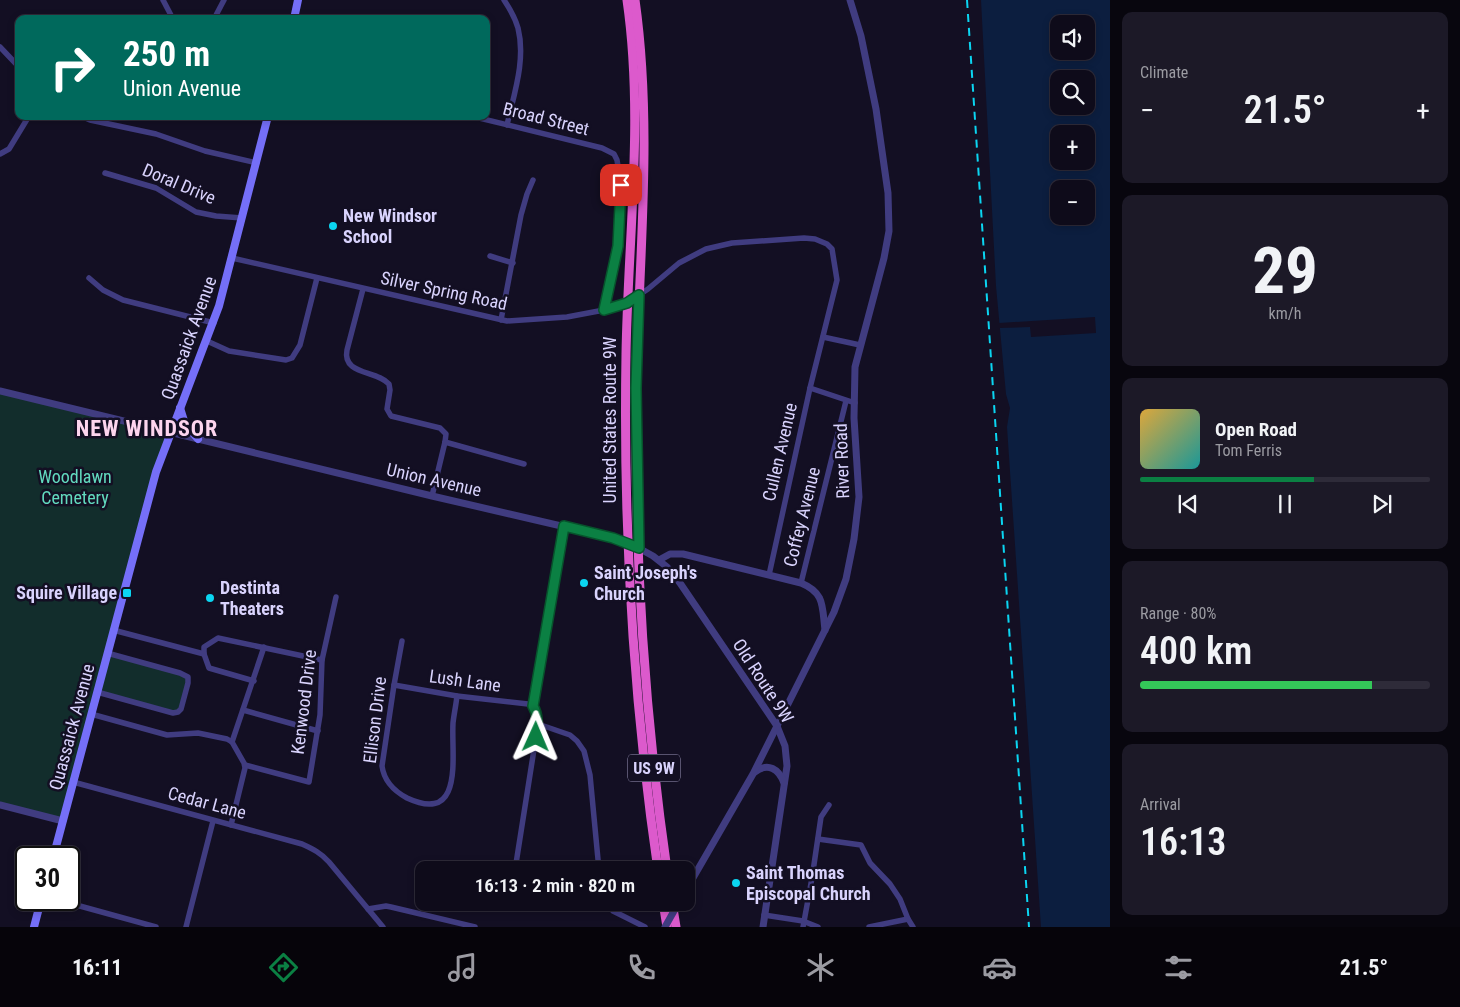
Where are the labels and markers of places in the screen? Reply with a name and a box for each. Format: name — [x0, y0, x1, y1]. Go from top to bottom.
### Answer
pin — [600, 164, 642, 206]
place label: New Windsor School — [343, 205, 437, 247]
marker: New Windsor School — [327, 220, 339, 232]
place label: Saint Joseph's Church — [594, 562, 697, 604]
place label: Destinta Theaters — [220, 577, 284, 619]
marker: Saint Joseph's Church — [578, 577, 590, 589]
place label: Squire Village — [16, 582, 117, 603]
marker: Squire Village — [121, 587, 133, 599]
marker: Destinta Theaters — [204, 592, 216, 604]
place label: Saint Thomas Episcopal Church — [746, 862, 871, 904]
marker: Saint Thomas Episcopal Church — [730, 877, 742, 889]

